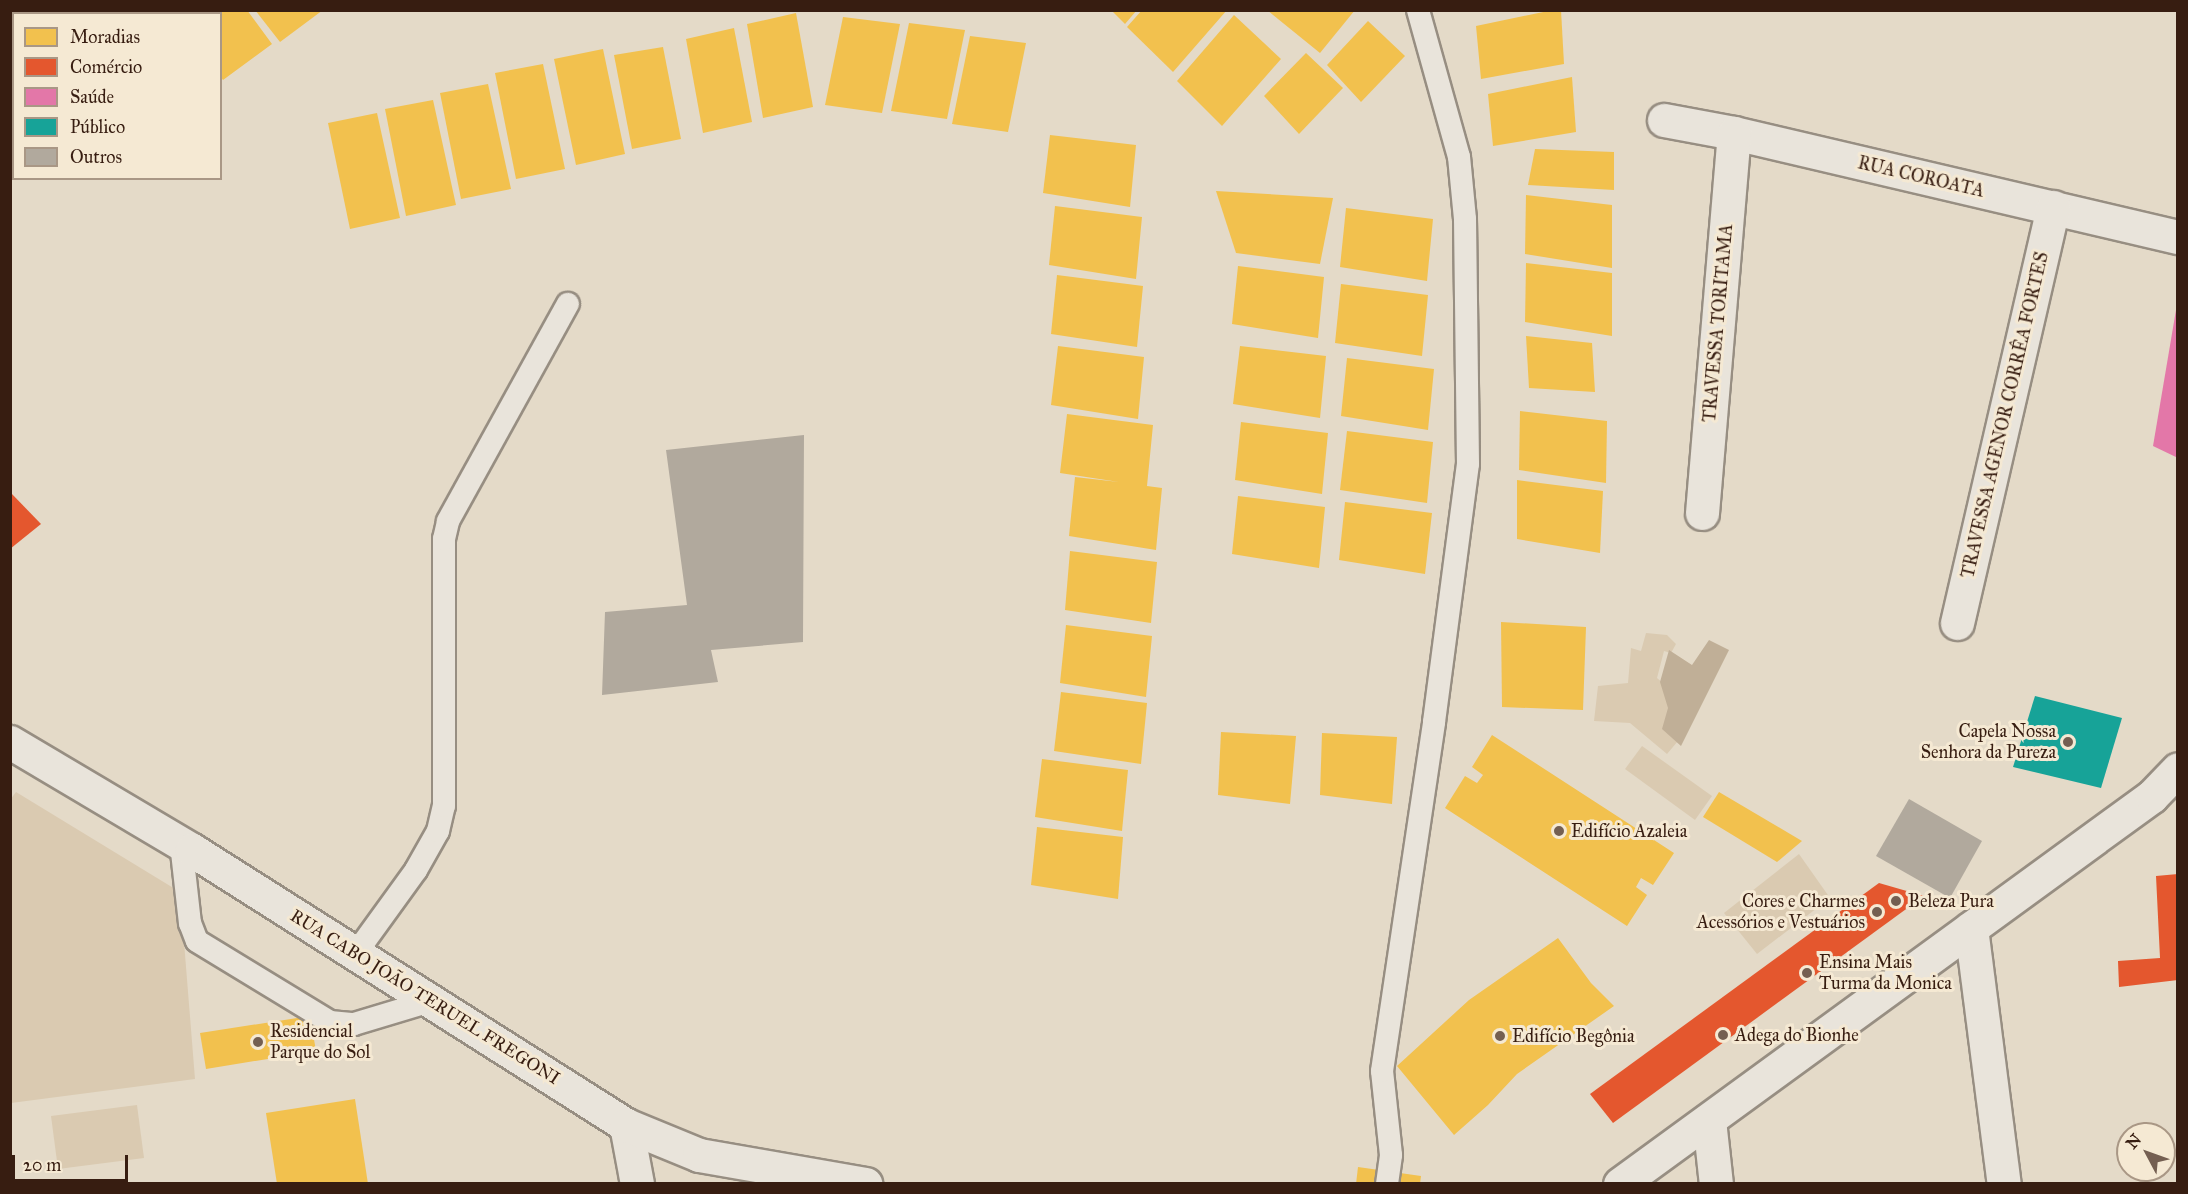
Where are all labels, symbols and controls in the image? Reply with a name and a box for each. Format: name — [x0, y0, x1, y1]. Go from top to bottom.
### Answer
legend — [12, 12, 222, 180]
text: Moradias — [70, 26, 140, 48]
text: Comércio — [70, 56, 142, 78]
text: Saúde — [70, 86, 114, 108]
text: Público — [70, 116, 125, 138]
text: Outros — [70, 146, 122, 168]
street label: RUA COROATA — [1856, 152, 1986, 202]
street label: TRAVESSA TORITAMA — [1699, 223, 1737, 423]
street label: TRAVESSA AGENOR CORRÊA FORTES — [1957, 250, 2053, 580]
place label: Capela Nossa Senhora da Pureza — [1921, 721, 2056, 764]
marker: Capela Nossa Senhora da Pureza — [2061, 735, 2075, 749]
place label: Edifício Azaleia — [1571, 820, 1687, 842]
marker: Edifício Azaleia — [1552, 824, 1566, 838]
place label: Beleza Pura — [1908, 890, 1994, 912]
place label: Cores e Charmes Acessórios e Vestuários — [1697, 891, 1865, 934]
marker: Beleza Pura — [1889, 894, 1903, 908]
street label: RUA CABO JOÃO TERUEL FREGONI — [286, 905, 564, 1089]
marker: Cores e Charmes Acessórios e Vestuários — [1870, 905, 1884, 919]
place label: Ensina Mais Turma da Monica — [1819, 952, 1952, 994]
marker: Ensina Mais Turma da Monica — [1800, 966, 1814, 980]
place label: Residencial Parque do Sol — [270, 1021, 370, 1064]
place label: Adega do Bionhe — [1735, 1024, 1859, 1046]
place label: Edifício Begônia — [1512, 1025, 1635, 1047]
marker: Adega do Bionhe — [1716, 1028, 1730, 1042]
marker: Edifício Begônia — [1493, 1029, 1507, 1043]
marker: Residencial Parque do Sol — [251, 1035, 265, 1049]
north arrow — [2116, 1122, 2176, 1182]
text: N — [2122, 1130, 2145, 1153]
scale bar — [15, 1143, 130, 1181]
text: 20 m — [23, 1154, 61, 1176]

